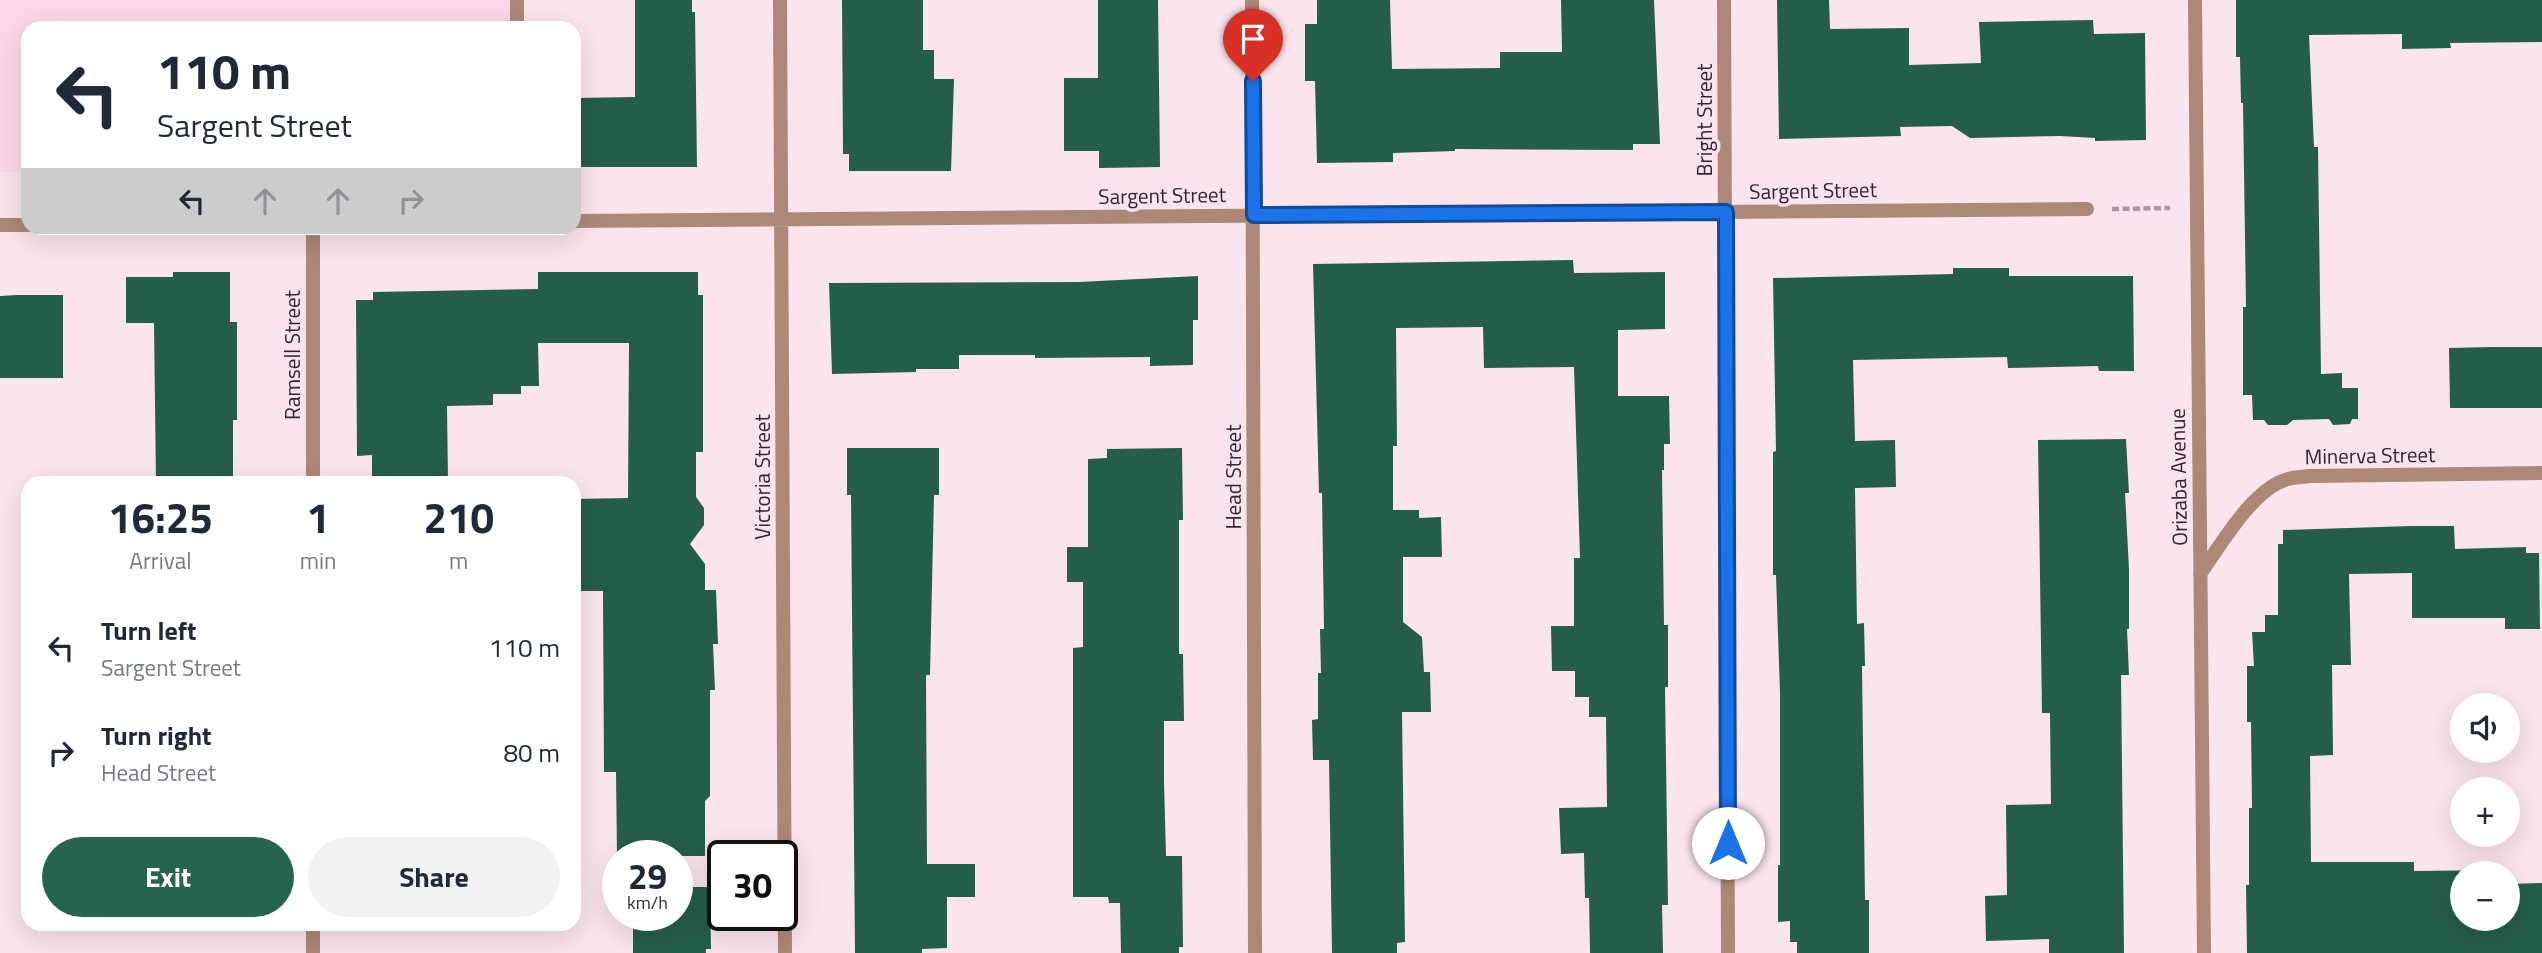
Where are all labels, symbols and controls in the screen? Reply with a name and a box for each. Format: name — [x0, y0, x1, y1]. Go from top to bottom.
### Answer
pin — [1223, 9, 1283, 81]
icon: arrive — [1234, 20, 1272, 58]
text: 110 m — [157, 33, 291, 108]
icon: left — [42, 49, 133, 140]
street label: Bright Street — [1688, 63, 1720, 176]
text: Sargent Street — [157, 101, 352, 149]
street label: Sargent Street — [1749, 173, 1878, 207]
street label: Sargent Street — [1098, 178, 1227, 212]
icon: left — [173, 182, 211, 220]
icon: ahead — [246, 182, 284, 220]
icon: ahead — [319, 182, 357, 220]
icon: right — [392, 182, 430, 220]
street label: Ramsell Street — [276, 289, 308, 420]
street label: Orizaba Avenue — [2161, 408, 2195, 546]
street label: Victoria Street — [746, 414, 778, 540]
street label: Head Street — [1217, 424, 1249, 530]
street label: Minerva Street — [2304, 438, 2436, 472]
text: 16:25 — [108, 485, 213, 549]
text: 1 — [306, 485, 330, 549]
text: 210 — [423, 485, 494, 549]
text: Arrival — [129, 543, 192, 578]
text: min — [300, 543, 336, 578]
text: m — [449, 543, 468, 578]
text: Turn left — [101, 611, 196, 650]
text: 110 m — [489, 628, 560, 667]
icon: left — [42, 629, 80, 667]
text: Sargent Street — [101, 650, 241, 685]
map controls — [2450, 693, 2520, 931]
button: sound — [2450, 693, 2520, 763]
text: Turn right — [101, 716, 212, 755]
text: 80 m — [503, 733, 560, 772]
icon: right — [42, 734, 80, 772]
text: Head Street — [101, 755, 216, 790]
button: + — [2450, 777, 2520, 847]
position arrow — [1691, 806, 1765, 880]
button: Exit — [42, 837, 294, 917]
button: Share — [308, 837, 560, 917]
speed limit sign: 30 — [707, 840, 798, 931]
text: 29 — [628, 849, 667, 903]
button: − — [2450, 861, 2520, 931]
text: km/h — [627, 889, 668, 916]

